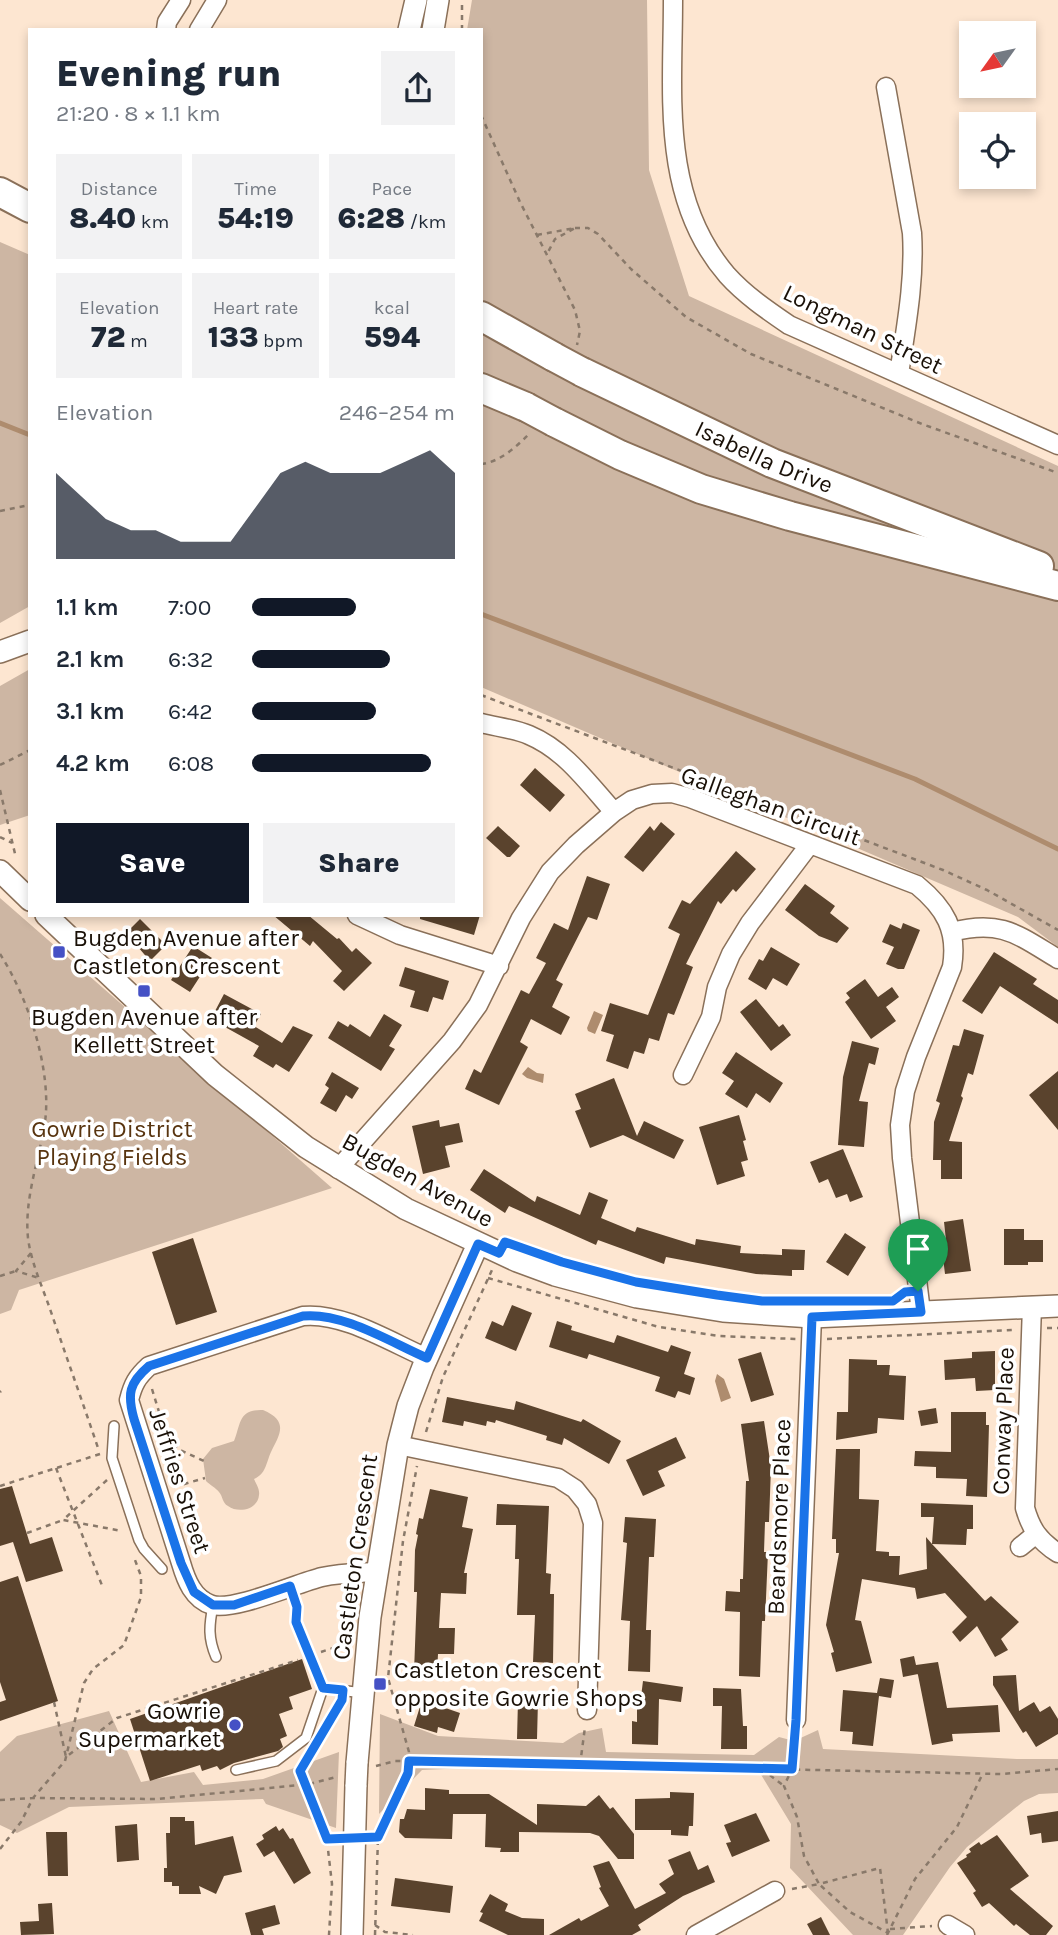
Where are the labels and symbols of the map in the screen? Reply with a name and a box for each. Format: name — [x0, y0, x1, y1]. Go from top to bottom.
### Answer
north arrow — [959, 21, 1036, 98]
street label: Longman Street — [779, 278, 947, 380]
street label: Isabella Drive — [691, 414, 837, 499]
street label: Galleghan Circuit — [677, 760, 865, 852]
place label: Bugden Avenue after Castleton Crescent — [73, 924, 299, 980]
marker: Bugden Avenue after Castleton Crescent — [51, 944, 67, 960]
marker: Bugden Avenue after Kellett Street — [136, 983, 152, 999]
place label: Bugden Avenue after Kellett Street — [31, 1003, 257, 1059]
park label: Gowrie District Playing Fields — [31, 1115, 193, 1171]
street label: Bugden Avenue — [337, 1127, 499, 1233]
pin — [888, 1219, 948, 1291]
street label: Conway Place — [986, 1347, 1020, 1495]
street label: Jeffries Street — [143, 1405, 217, 1557]
street label: Beardsmore Place — [762, 1418, 796, 1616]
street label: Castleton Crescent — [327, 1452, 383, 1662]
place label: Castleton Crescent opposite Gowrie Shops — [394, 1656, 644, 1712]
marker: Castleton Crescent opposite Gowrie Shops — [372, 1676, 388, 1692]
place label: Gowrie Supermarket — [78, 1697, 221, 1753]
marker: Gowrie Supermarket — [227, 1717, 243, 1733]

